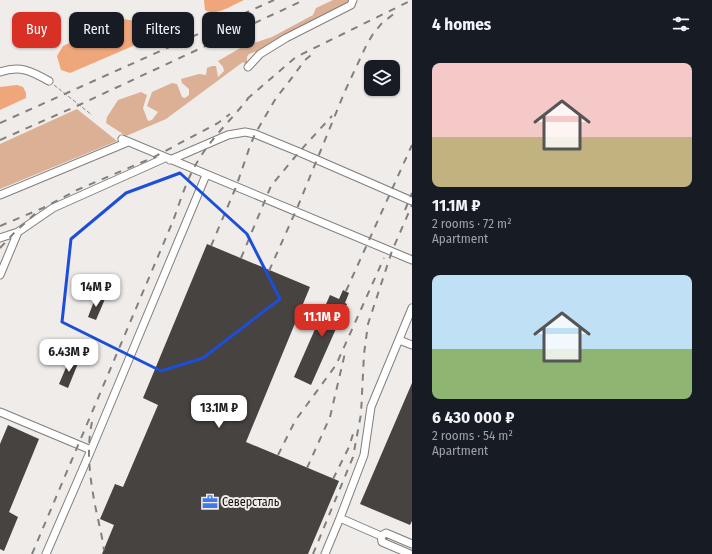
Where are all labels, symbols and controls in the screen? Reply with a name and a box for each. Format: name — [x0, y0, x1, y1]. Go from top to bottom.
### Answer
chip: Buy — [12, 12, 61, 48]
chip: Rent — [69, 12, 124, 48]
chip: Filters — [132, 12, 194, 48]
chip: New — [202, 12, 255, 48]
icon: filters — [670, 13, 692, 35]
text: 4 homes — [432, 14, 491, 35]
map controls — [364, 60, 400, 96]
button: layers — [364, 60, 400, 96]
icon: home — [526, 89, 598, 161]
text: 11.1M ₽ — [432, 195, 480, 216]
text: 2 rooms · 72 m² — [432, 216, 512, 231]
text: Apartment — [432, 231, 488, 246]
pin: 14M ₽ — [68, 274, 124, 308]
text: 14M ₽ — [80, 279, 112, 294]
icon: home — [526, 301, 598, 373]
pin: 11.1M ₽ — [285, 304, 359, 338]
text: 11.1M ₽ — [303, 309, 341, 324]
pin: 6.43M ₽ — [32, 339, 106, 373]
text: 6.43M ₽ — [48, 344, 90, 359]
pin: 13.1M ₽ — [182, 395, 256, 429]
text: 13.1M ₽ — [200, 400, 238, 415]
text: 6 430 000 ₽ — [432, 407, 514, 428]
text: 2 rooms · 54 m² — [432, 428, 513, 443]
text: Apartment — [432, 443, 488, 458]
office icon: Северсталь — [201, 493, 219, 511]
place label: Северсталь — [222, 495, 280, 509]

